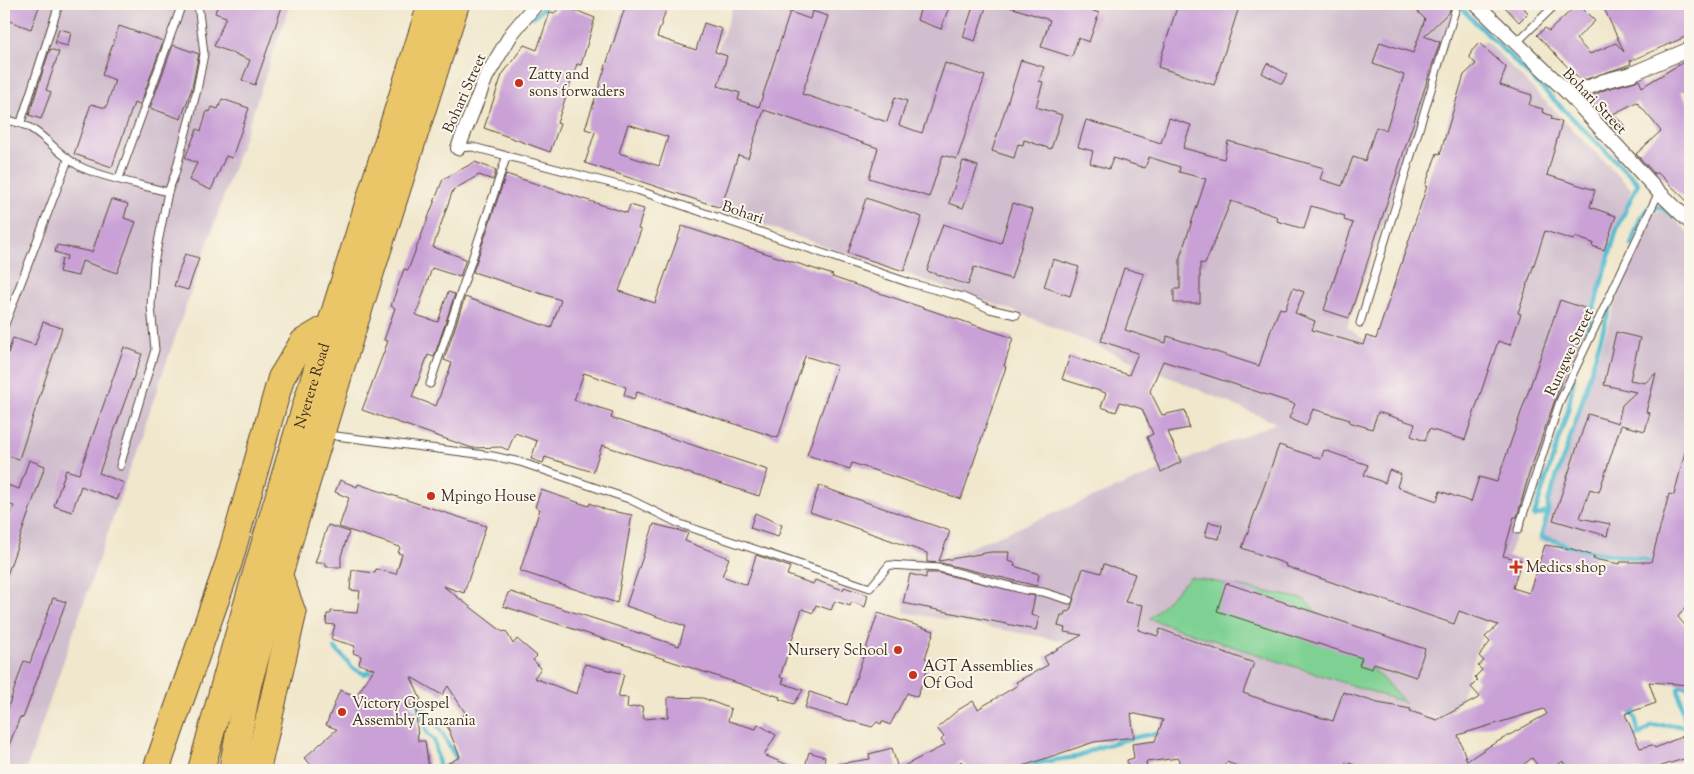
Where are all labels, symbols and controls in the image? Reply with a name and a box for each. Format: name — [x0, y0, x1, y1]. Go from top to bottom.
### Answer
street label: Bohari Street — [439, 51, 492, 137]
street label: Bohari Street — [1557, 64, 1631, 140]
place label: Zatty and sons forwaders — [529, 65, 625, 103]
marker: Zatty and sons forwaders — [513, 77, 525, 89]
street label: Bohari — [719, 196, 766, 230]
street label: Rungwe Street — [1541, 305, 1600, 400]
street label: Nyerere Road — [290, 340, 336, 431]
place label: Mpingo House — [441, 487, 536, 508]
marker: Mpingo House — [425, 490, 437, 502]
place label: Medics shop — [1526, 558, 1606, 579]
marker: Medics shop — [1510, 561, 1522, 573]
place label: Nursery School — [788, 641, 888, 662]
marker: Nursery School — [892, 644, 904, 656]
place label: AGT Assemblies Of God — [923, 657, 1033, 695]
marker: AGT Assemblies Of God — [907, 669, 919, 681]
place label: Victory Gospel Assembly Tanzania — [352, 694, 476, 732]
marker: Victory Gospel Assembly Tanzania — [336, 706, 348, 718]

